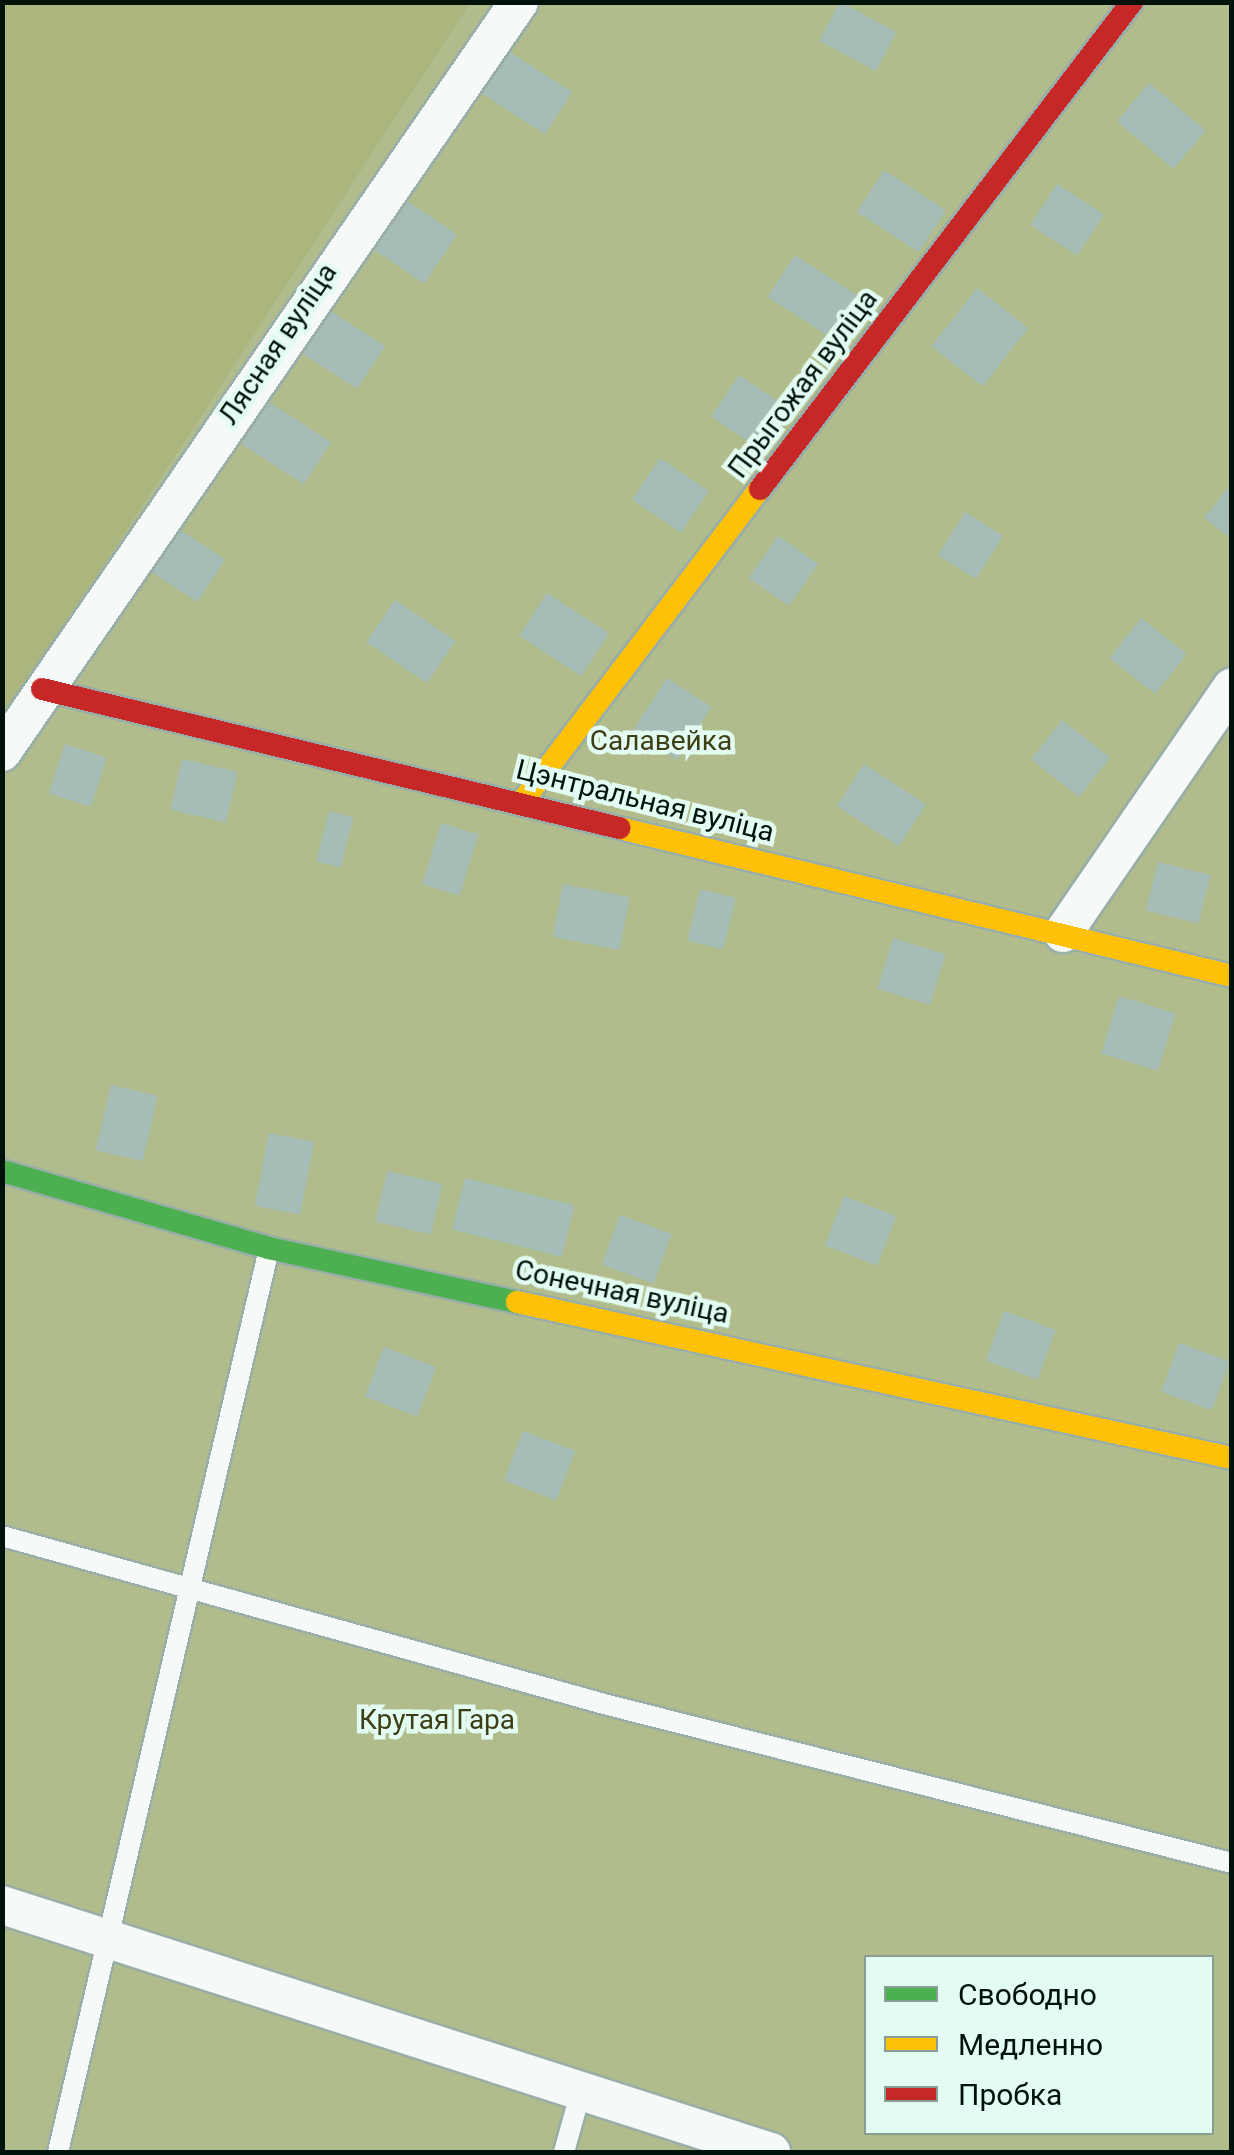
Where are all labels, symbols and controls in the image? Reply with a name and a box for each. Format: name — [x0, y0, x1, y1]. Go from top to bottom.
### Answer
street label: Лясная вуліца — [212, 257, 344, 431]
street label: Прыгожая вуліца — [721, 283, 885, 485]
park label: Салавейка — [590, 724, 732, 758]
street label: Цэнтральная вуліца — [513, 753, 777, 849]
street label: Сонечная вуліца — [512, 1253, 732, 1331]
park label: Крутая Гара — [359, 1703, 515, 1737]
legend — [864, 1955, 1214, 2135]
text: Свободно — [958, 1977, 1097, 2012]
text: Медленно — [958, 2027, 1103, 2062]
text: Пробка — [958, 2077, 1062, 2112]

